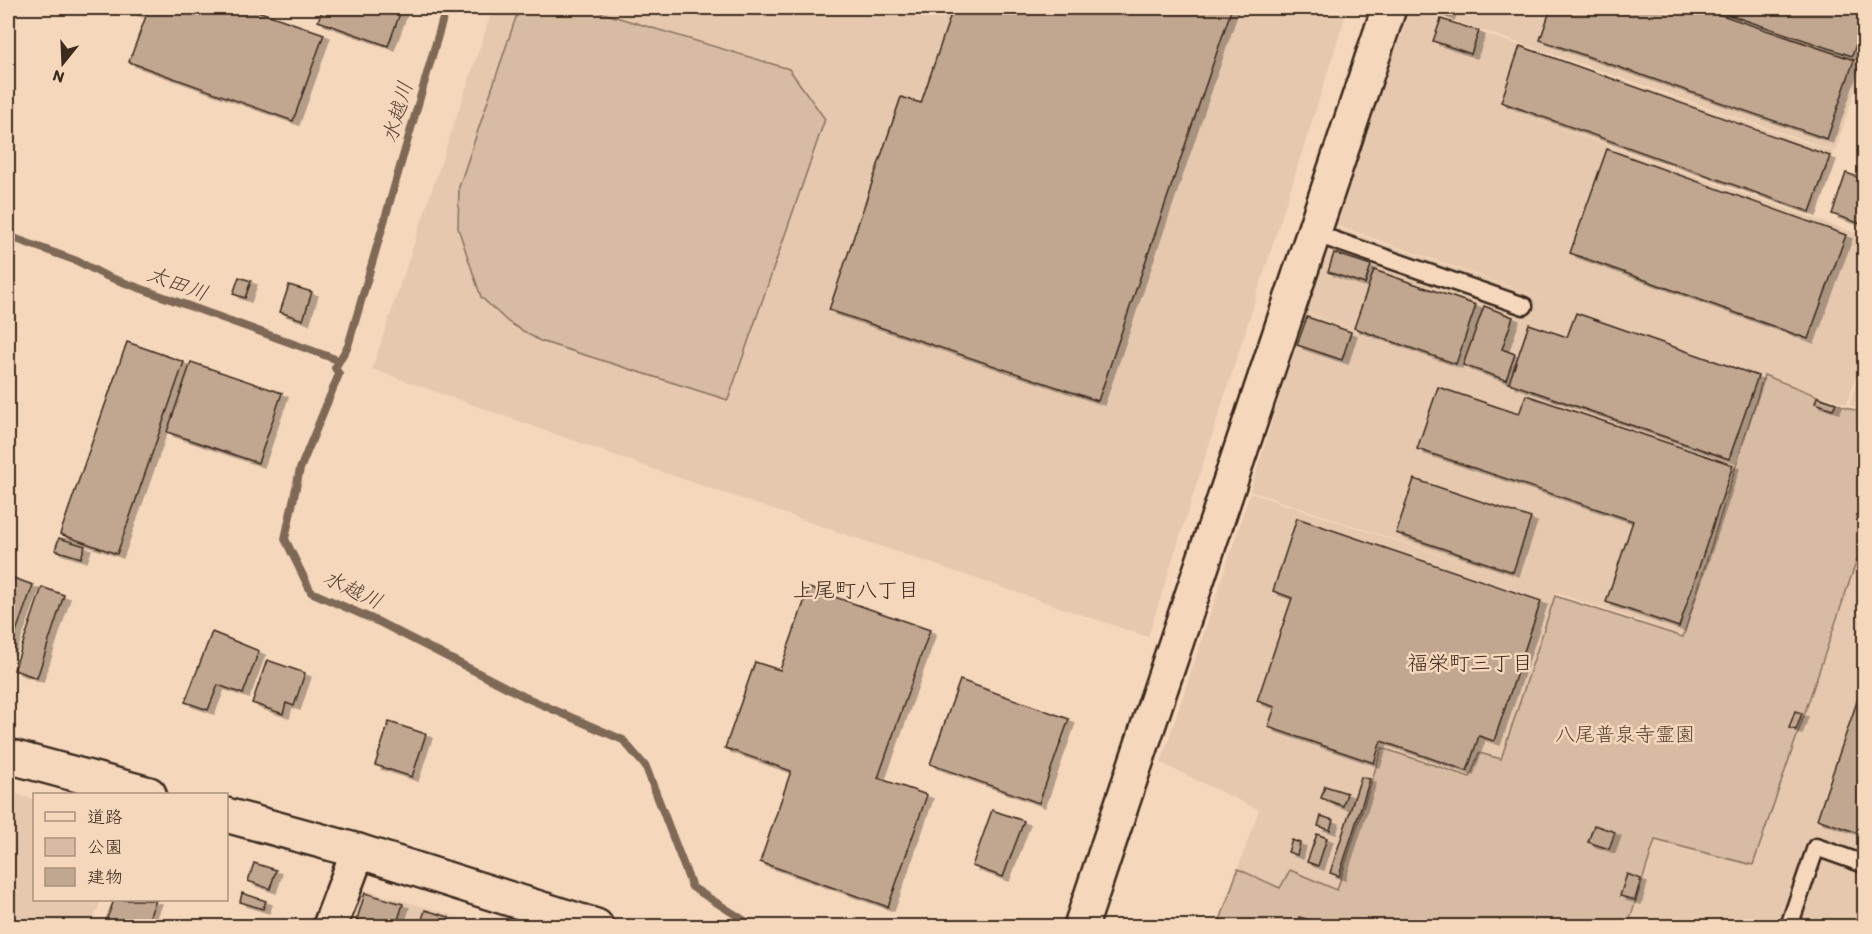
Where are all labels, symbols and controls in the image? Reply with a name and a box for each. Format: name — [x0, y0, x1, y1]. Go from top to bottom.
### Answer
north arrow — [33, 33, 93, 93]
text: N — [50, 66, 67, 87]
water label: 水越川 — [376, 78, 418, 146]
water label: 太田川 — [144, 260, 212, 306]
water label: 水越川 — [319, 564, 387, 614]
district label: 上尾町八丁目 — [793, 577, 919, 602]
district label: 福栄町三丁目 — [1407, 650, 1533, 675]
park label: 八尾普泉寺霊園 — [1555, 722, 1695, 746]
legend — [33, 793, 228, 901]
text: 道路 — [87, 806, 123, 828]
text: 公園 — [87, 836, 123, 858]
text: 建物 — [87, 866, 123, 888]

